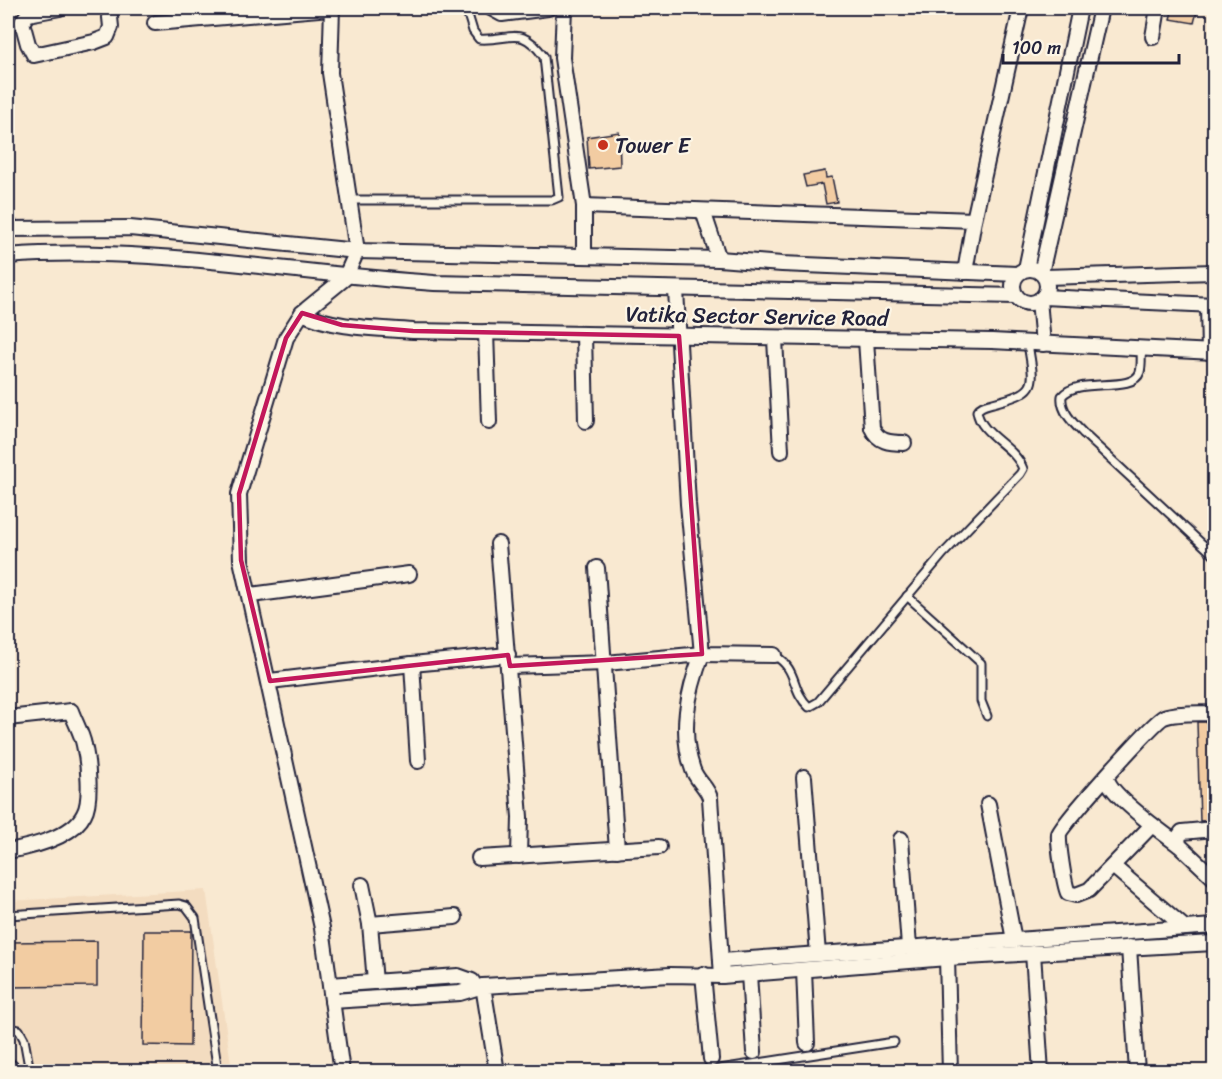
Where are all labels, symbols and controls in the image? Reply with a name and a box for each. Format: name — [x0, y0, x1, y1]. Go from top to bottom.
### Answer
scale bar — [1003, 27, 1178, 65]
text: 100 m — [1012, 32, 1061, 64]
place label: Tower E — [615, 126, 692, 165]
marker: Tower E — [596, 138, 610, 152]
street label: Vatika Sector Service Road — [625, 294, 890, 338]

